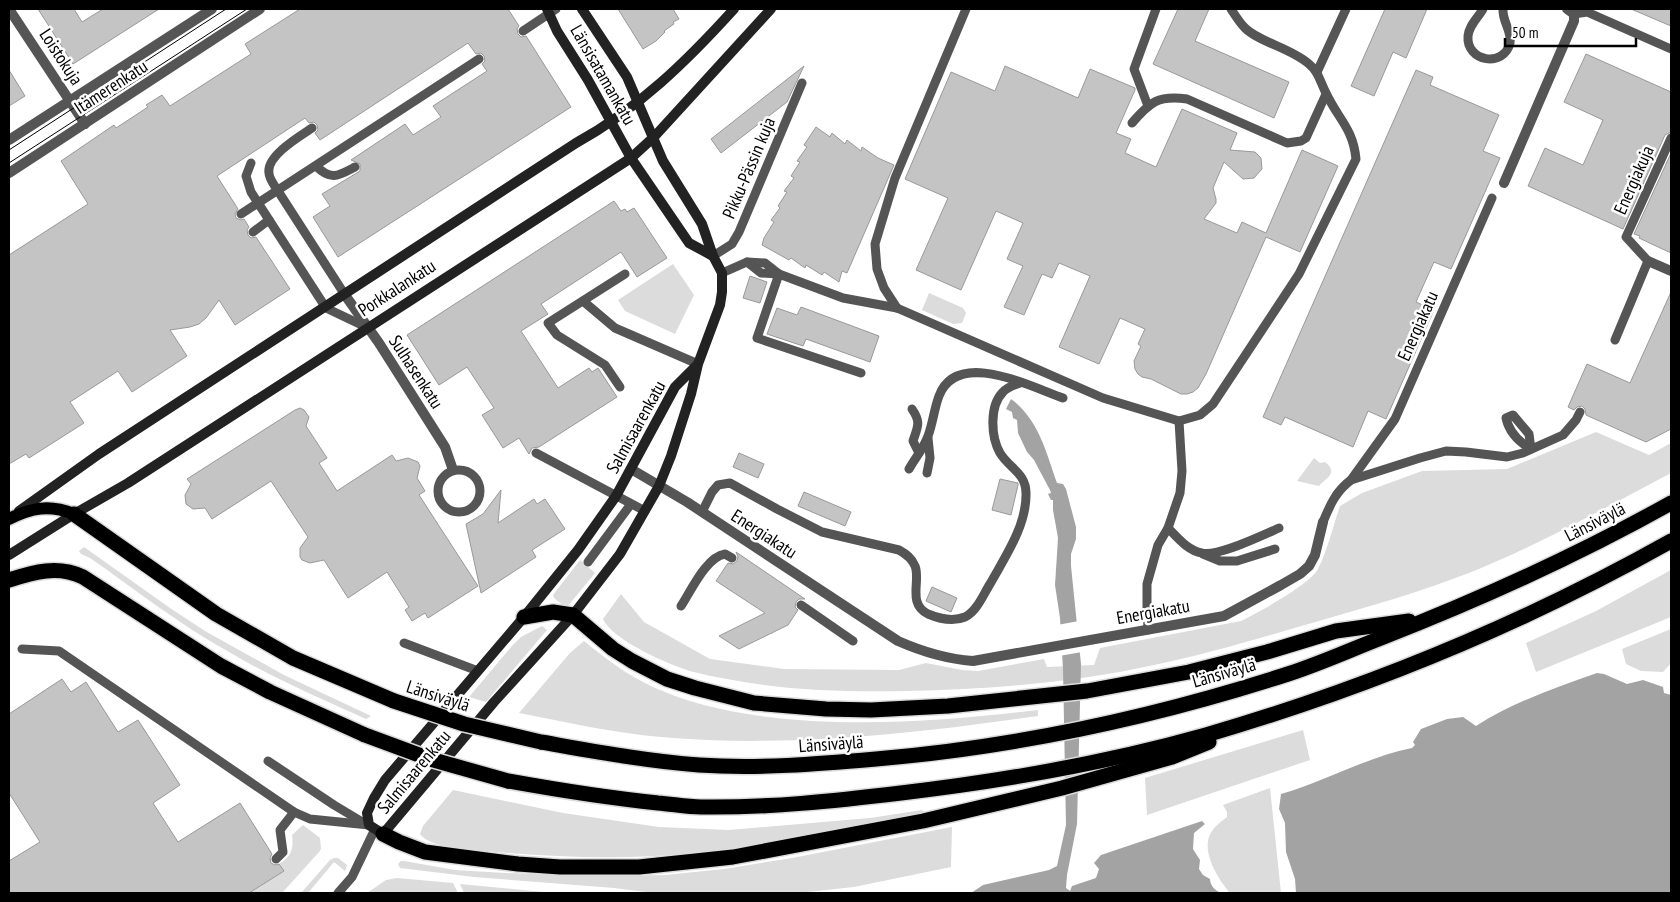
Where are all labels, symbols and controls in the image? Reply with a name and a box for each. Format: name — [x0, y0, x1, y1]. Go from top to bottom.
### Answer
scale bar — [1505, 15, 1636, 47]
street label: Länsisatamankatu — [566, 21, 641, 129]
text: 50 m — [1512, 23, 1538, 42]
street label: Loistokuja — [35, 24, 88, 89]
street label: Itämerenkatu — [70, 54, 152, 119]
street label: Pikku-Pässin kuja — [717, 114, 780, 222]
street label: Energiakuja — [1608, 142, 1659, 218]
street label: Porkkalankatu — [354, 254, 440, 321]
street label: Energiakatu — [1392, 287, 1443, 364]
street label: Sulhasenkatu — [384, 331, 449, 413]
street label: Salmisaarenkatu — [601, 376, 670, 477]
street label: Länsiväylä — [1561, 497, 1629, 547]
street label: Energiakatu — [727, 504, 801, 563]
street label: Energiakatu — [1115, 594, 1191, 629]
street label: Länsiväylä — [1189, 653, 1258, 693]
street label: Länsiväylä — [404, 675, 473, 716]
street label: Salmisaarenkatu — [372, 725, 455, 818]
street label: Länsiväylä — [798, 730, 864, 757]

